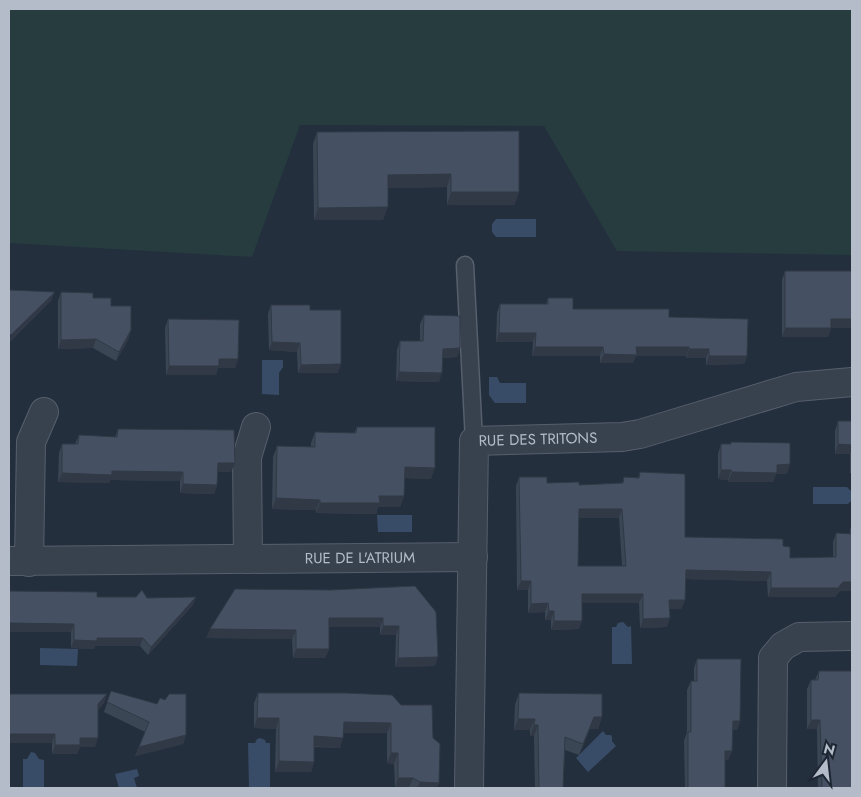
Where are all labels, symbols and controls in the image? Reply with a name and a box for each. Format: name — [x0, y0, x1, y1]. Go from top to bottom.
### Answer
street label: RUE DES TRITONS — [478, 427, 598, 452]
street label: RUE DE L'ATRIUM — [305, 546, 415, 569]
north arrow — [801, 737, 851, 787]
text: N — [821, 738, 837, 761]

